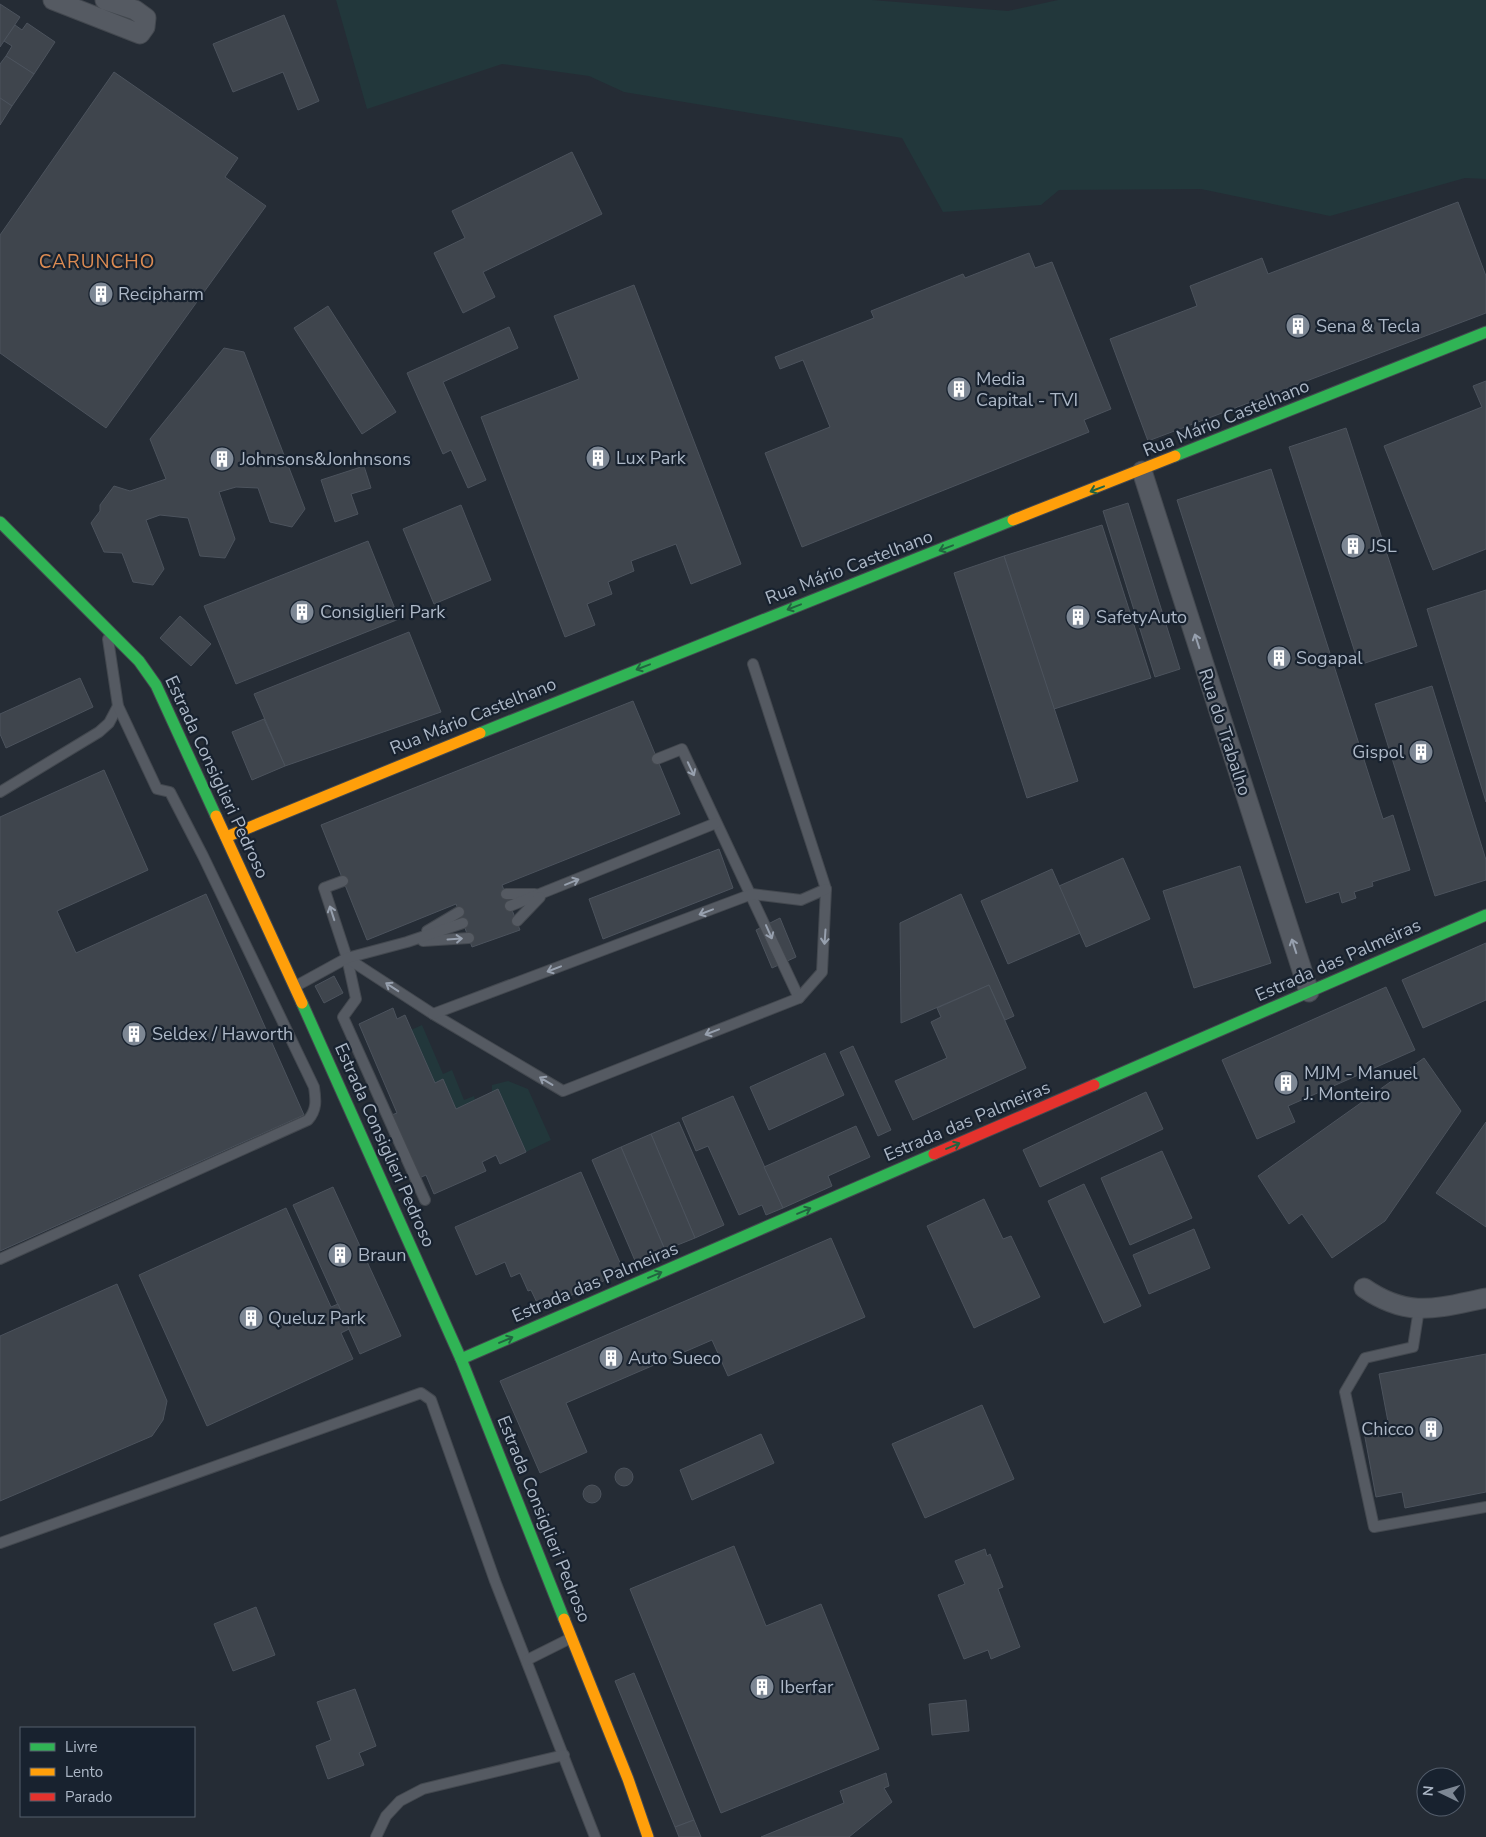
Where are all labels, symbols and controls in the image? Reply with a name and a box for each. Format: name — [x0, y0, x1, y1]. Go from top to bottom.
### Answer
district label: CARUNCHO — [39, 249, 155, 275]
building icon: Recipharm — [88, 281, 114, 307]
place label: Recipharm — [118, 282, 204, 306]
building icon: Sena & Tecla — [1285, 313, 1311, 339]
place label: Sena & Tecla — [1316, 314, 1420, 338]
place label: Media Capital - TVI — [976, 367, 1078, 412]
street label: Rua Mário Castelhano — [1139, 374, 1313, 462]
building icon: Media Capital - TVI — [946, 376, 972, 402]
building icon: Lux Park — [585, 445, 611, 471]
building icon: Johnsons&Jonhnsons — [209, 446, 235, 472]
place label: Lux Park — [616, 446, 687, 470]
place label: Johnsons&Jonhnsons — [239, 447, 411, 471]
one-way arrow — [1090, 484, 1105, 494]
street label: Rua Mário Castelhano — [762, 524, 936, 610]
building icon: JSL — [1340, 533, 1366, 559]
place label: JSL — [1369, 534, 1397, 558]
one-way arrow — [939, 544, 954, 553]
building icon: Consiglieri Park — [289, 599, 315, 625]
place label: Consiglieri Park — [320, 600, 446, 624]
one-way arrow — [787, 604, 802, 613]
building icon: SafetyAuto — [1065, 604, 1091, 630]
place label: SafetyAuto — [1096, 605, 1187, 629]
one-way arrow — [1191, 634, 1201, 650]
building icon: Sogapal — [1266, 645, 1292, 671]
place label: Sogapal — [1296, 646, 1363, 670]
one-way arrow — [636, 663, 651, 672]
street label: Rua do Trabalho — [1193, 665, 1257, 799]
street label: Estrada Consiglieri Pedroso — [159, 672, 275, 882]
street label: Rua Mário Castelhano — [386, 672, 560, 760]
building icon: Gispol — [1408, 739, 1434, 765]
place label: Gispol — [1352, 740, 1405, 764]
one-way arrow — [687, 761, 697, 776]
one-way arrow — [564, 877, 579, 886]
one-way arrow — [327, 906, 337, 922]
one-way arrow — [699, 907, 714, 917]
street label: Estrada das Palmeiras — [1252, 913, 1424, 1007]
one-way arrow — [764, 924, 774, 939]
one-way arrow — [820, 929, 829, 945]
one-way arrow — [447, 934, 463, 943]
one-way arrow — [1288, 938, 1298, 954]
one-way arrow — [547, 965, 562, 974]
one-way arrow — [386, 982, 400, 992]
building icon: Seldex / Haworth — [121, 1021, 147, 1047]
place label: Seldex / Haworth — [152, 1022, 293, 1046]
one-way arrow — [705, 1028, 720, 1037]
street label: Estrada Consiglieri Pedroso — [329, 1039, 441, 1251]
place label: MJM - Manuel J. Monteiro — [1303, 1061, 1418, 1106]
building icon: MJM - Manuel J. Monteiro — [1273, 1070, 1299, 1096]
one-way arrow — [540, 1075, 554, 1085]
street label: Estrada das Palmeiras — [880, 1075, 1054, 1167]
one-way arrow — [945, 1141, 960, 1151]
one-way arrow — [796, 1205, 811, 1215]
street label: Estrada das Palmeiras — [508, 1236, 682, 1328]
building icon: Braun — [327, 1242, 353, 1268]
place label: Braun — [358, 1243, 406, 1267]
one-way arrow — [647, 1270, 662, 1280]
building icon: Queluz Park — [238, 1305, 264, 1331]
place label: Queluz Park — [268, 1306, 367, 1330]
one-way arrow — [498, 1335, 513, 1344]
building icon: Auto Sueco — [598, 1345, 624, 1371]
place label: Auto Sueco — [628, 1346, 721, 1370]
street label: Estrada Consiglieri Pedroso — [491, 1412, 597, 1626]
building icon: Chicco — [1418, 1416, 1444, 1442]
place label: Chicco — [1361, 1417, 1414, 1441]
building icon: Iberfar — [749, 1674, 775, 1700]
place label: Iberfar — [780, 1675, 834, 1699]
legend — [20, 1727, 195, 1817]
text: Livre — [65, 1737, 98, 1757]
text: Lento — [65, 1762, 103, 1782]
north arrow — [1416, 1767, 1466, 1817]
text: N — [1419, 1785, 1438, 1797]
text: Parado — [65, 1787, 112, 1807]

